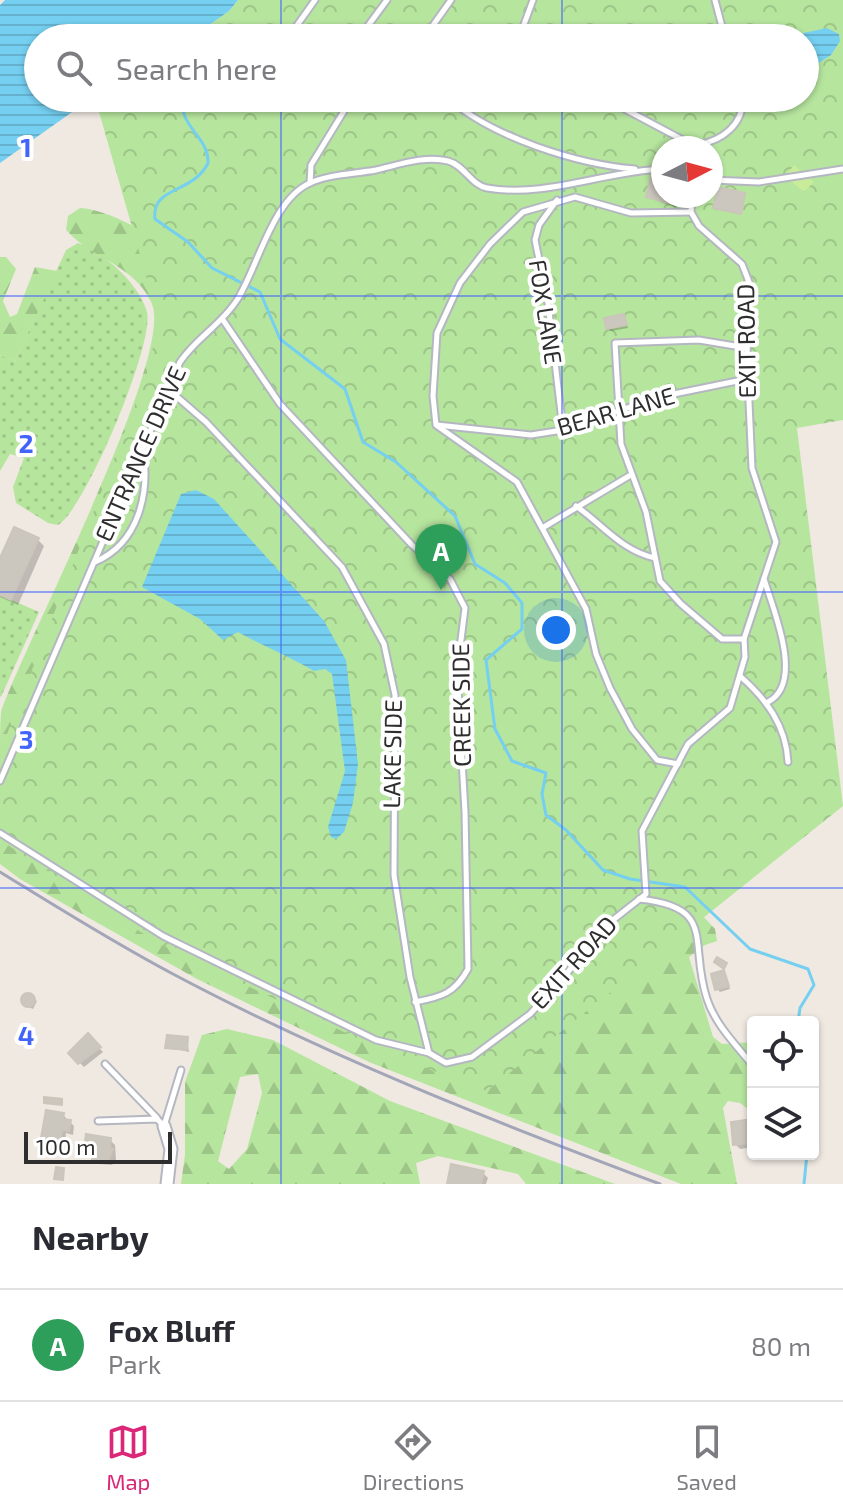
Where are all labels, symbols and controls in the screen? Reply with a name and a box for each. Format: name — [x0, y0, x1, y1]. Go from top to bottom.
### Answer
search box — [24, 24, 819, 112]
icon: search — [52, 46, 96, 90]
text: Search here — [116, 50, 277, 86]
text: 1 — [20, 131, 32, 162]
north arrow — [651, 136, 723, 208]
street label: FOX LANE — [524, 257, 569, 366]
street label: EXIT ROAD — [730, 283, 761, 399]
street label: ENTRANCE DRIVE — [88, 361, 191, 545]
street label: BEAR LANE — [553, 380, 678, 441]
text: 2 — [18, 427, 34, 458]
pin: A — [415, 524, 467, 590]
your location — [536, 610, 576, 650]
street label: CREEK SIDE — [445, 643, 476, 767]
street label: LAKE SIDE — [376, 699, 407, 809]
text: 3 — [19, 723, 33, 754]
street label: EXIT ROAD — [524, 910, 622, 1014]
map controls — [747, 1016, 819, 1160]
button: locate — [747, 1016, 819, 1088]
text: 4 — [18, 1019, 34, 1050]
button: layers — [747, 1088, 819, 1160]
scale bar — [24, 1128, 172, 1164]
text: 100 m — [36, 1133, 95, 1159]
text: Nearby — [32, 1216, 149, 1257]
text: Fox Bluff — [108, 1312, 235, 1348]
text: A — [50, 1330, 66, 1361]
text: 80 m — [751, 1330, 811, 1361]
text: Park — [108, 1348, 161, 1379]
tab: Map — [106, 1420, 150, 1494]
tab: Directions — [363, 1420, 464, 1494]
tab: Saved — [676, 1420, 737, 1494]

